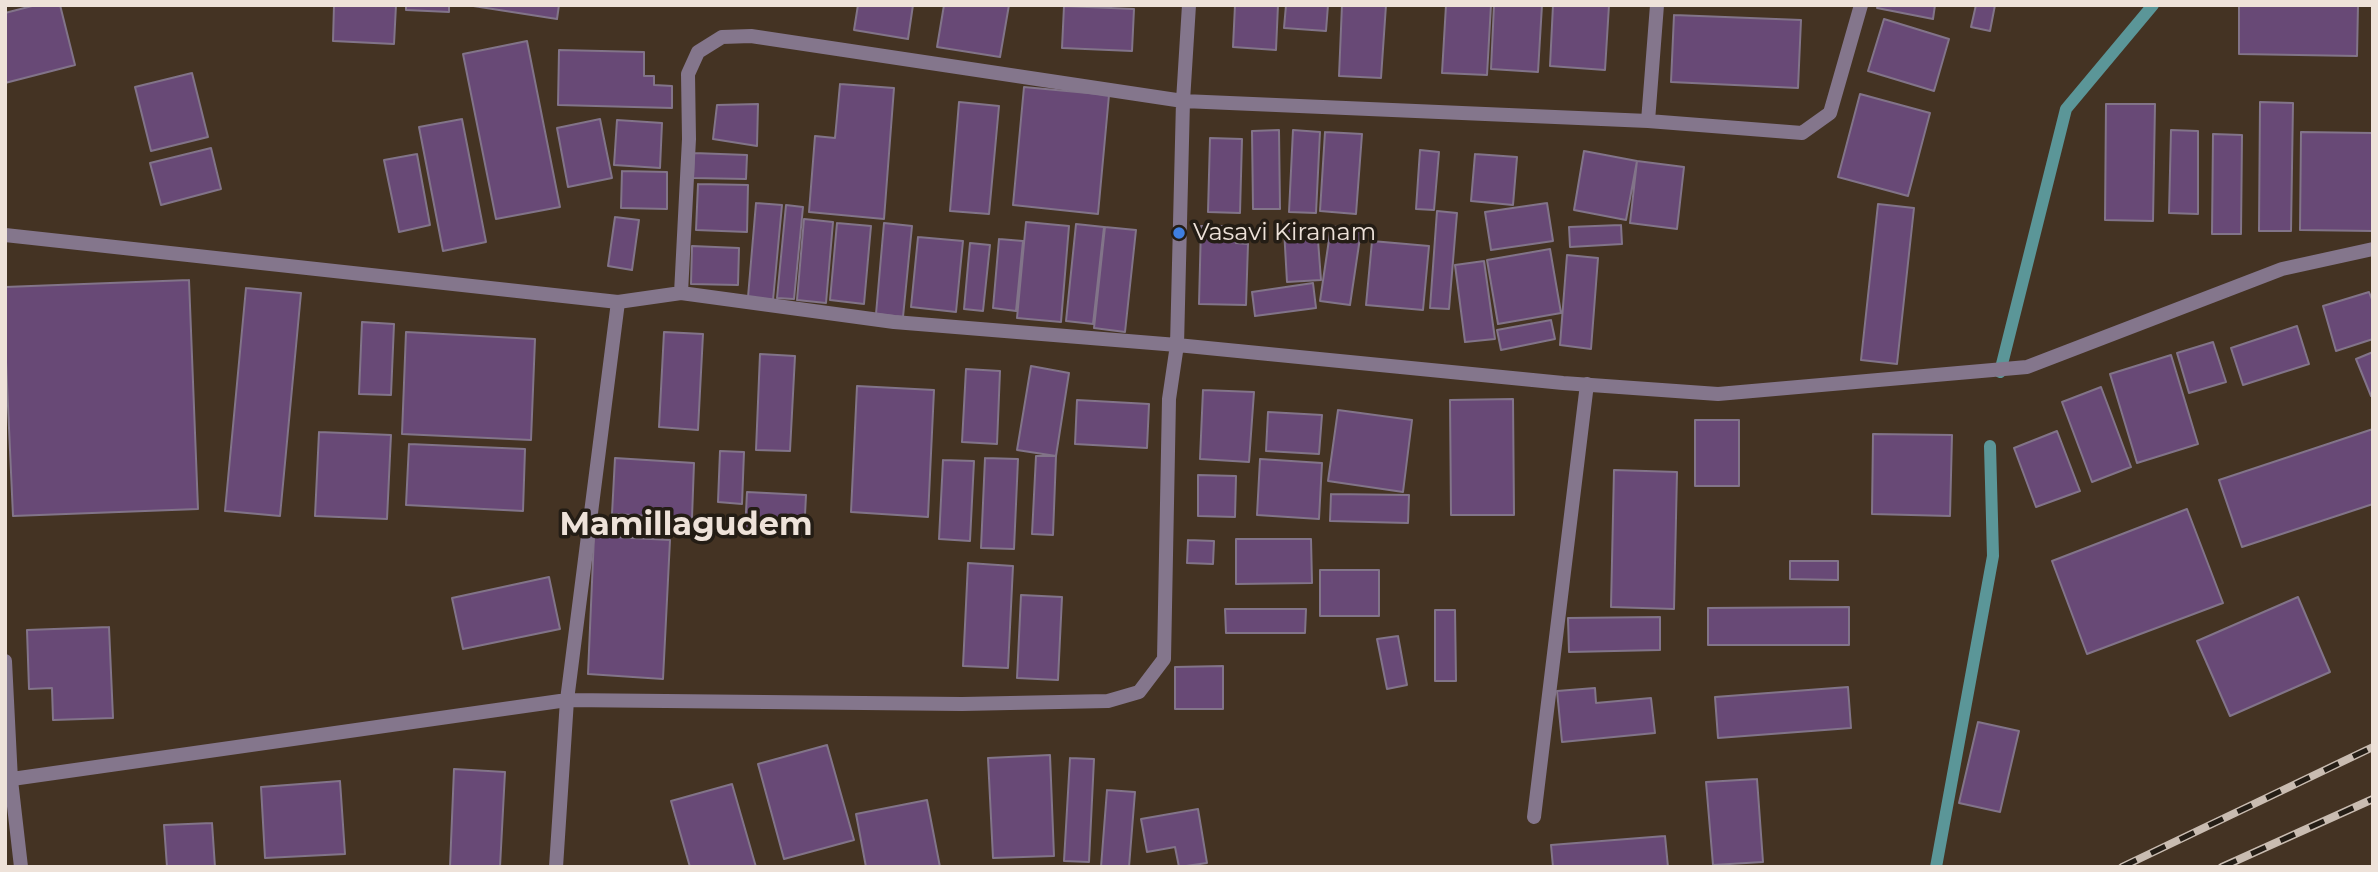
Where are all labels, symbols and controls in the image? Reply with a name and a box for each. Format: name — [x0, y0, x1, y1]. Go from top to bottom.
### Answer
place label: Vasavi Kiranam — [1193, 219, 1376, 247]
marker: Vasavi Kiranam — [1171, 225, 1187, 241]
district label: Mamillagudem — [560, 507, 812, 545]

